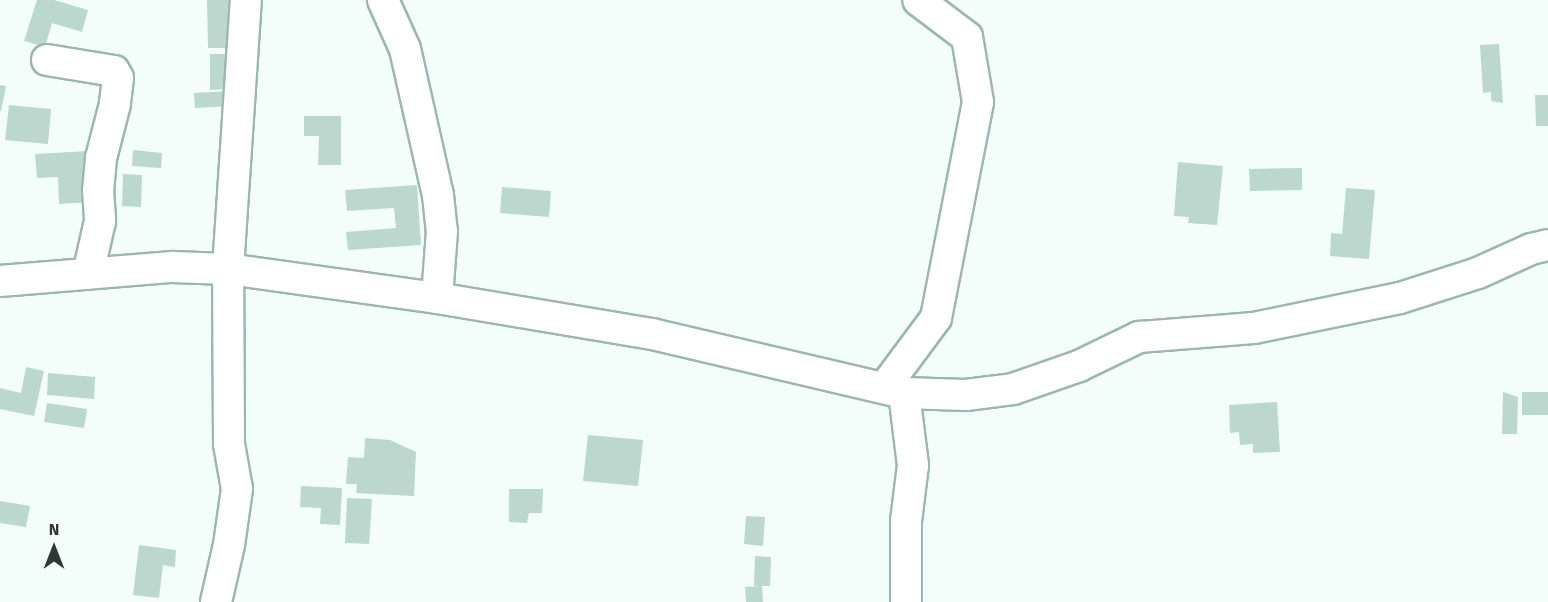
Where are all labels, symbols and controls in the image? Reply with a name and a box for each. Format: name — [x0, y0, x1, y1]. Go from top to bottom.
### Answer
north arrow — [24, 518, 84, 578]
text: N — [49, 520, 59, 539]

